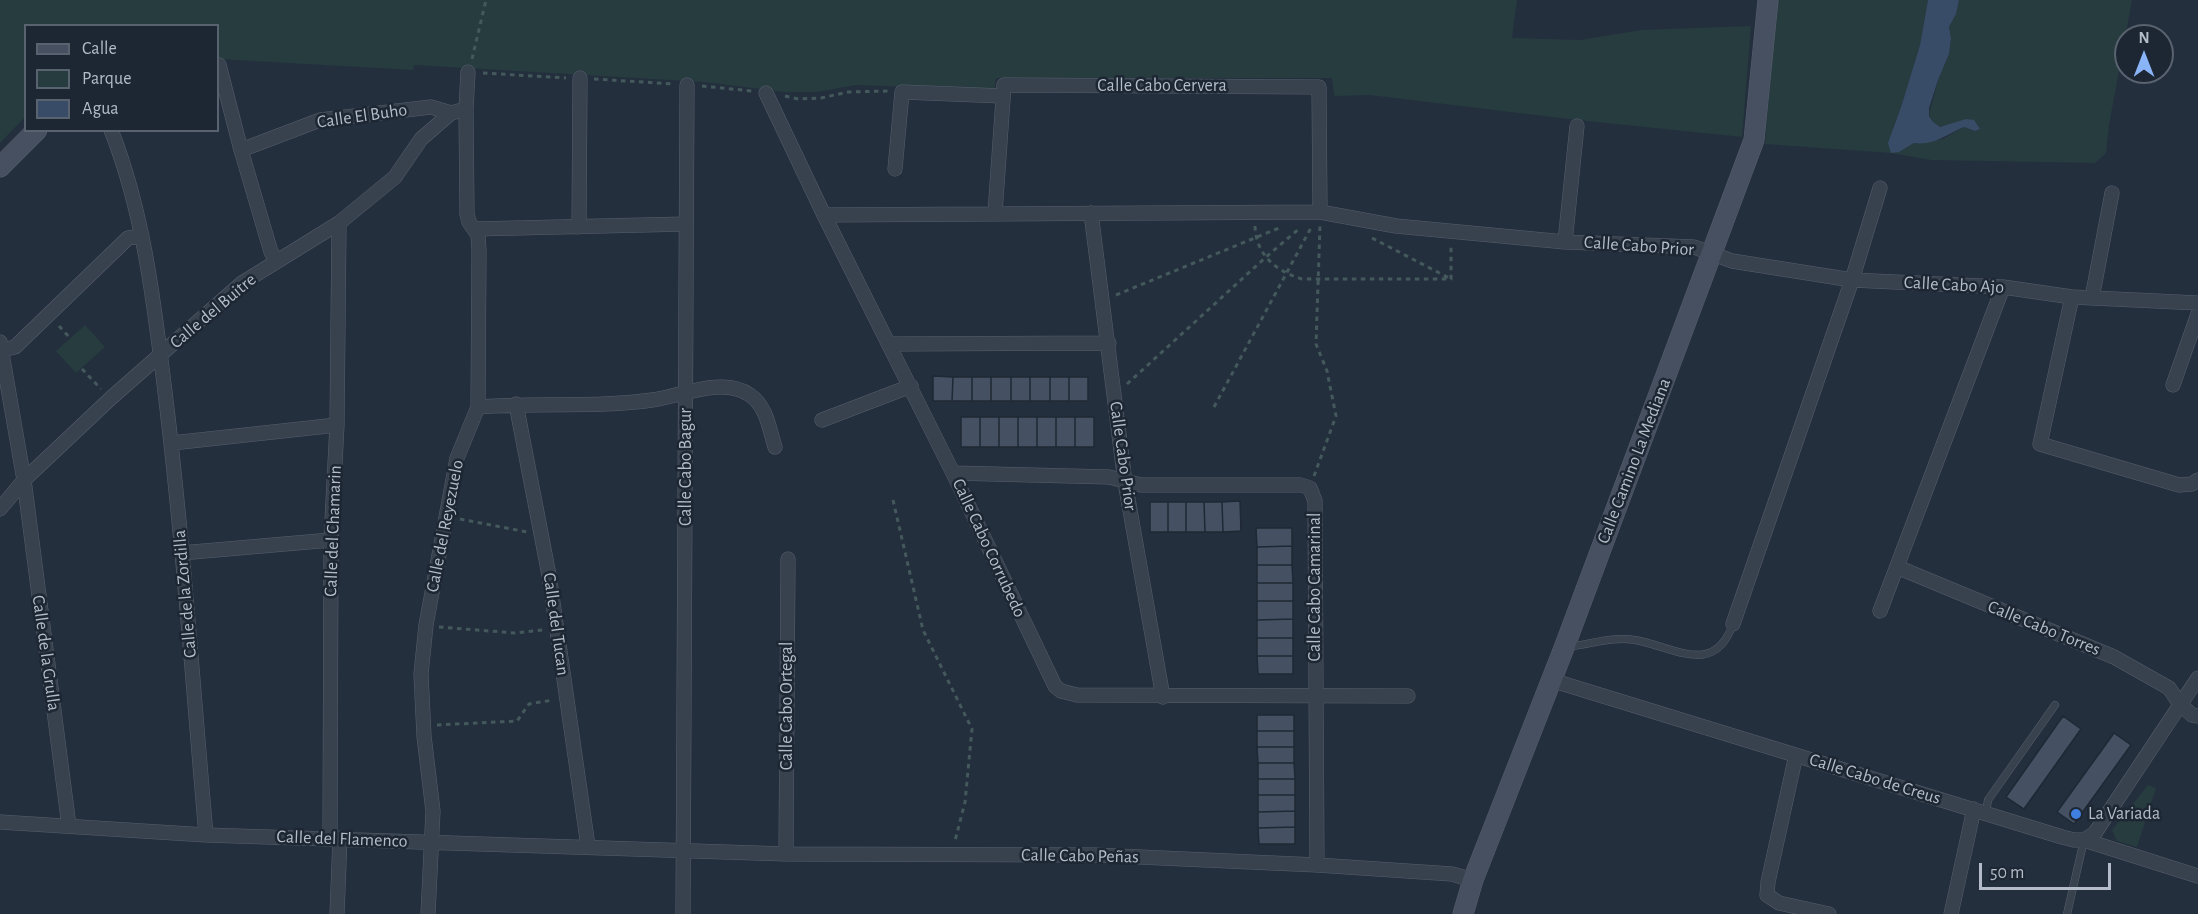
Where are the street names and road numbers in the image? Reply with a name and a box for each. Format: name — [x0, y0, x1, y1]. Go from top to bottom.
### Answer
street label: Calle Cabo Cervera — [1097, 75, 1227, 97]
street label: Calle El Buho — [315, 99, 409, 133]
street label: Calle Cabo Prior — [1583, 231, 1695, 261]
street label: Calle del Buitre — [165, 269, 261, 353]
street label: Calle Cabo Ajo — [1903, 272, 2005, 298]
street label: Calle Camino La Mediana — [1592, 375, 1676, 547]
street label: Calle Cabo Prior — [1105, 400, 1141, 512]
street label: Calle Cabo Bagur — [675, 408, 697, 526]
street label: Calle del Reyezuelo — [422, 458, 468, 594]
street label: Calle del Chamarin — [320, 465, 346, 597]
street label: Calle Cabo Corrubedo — [947, 475, 1031, 621]
street label: Calle Cabo Camarinal — [1304, 513, 1326, 661]
street label: Calle de la Zordilla — [169, 529, 201, 659]
street label: Calle del Tucan — [538, 571, 574, 677]
street label: Calle de la Grulla — [27, 594, 65, 712]
street label: Calle Cabo Torres — [1985, 596, 2103, 660]
street label: Calle Cabo Ortegal — [776, 642, 798, 770]
street label: Calle Cabo de Creus — [1807, 749, 1943, 809]
street label: Calle del Flamenco — [276, 826, 408, 852]
street label: Calle Cabo Peñas — [1021, 844, 1139, 868]

